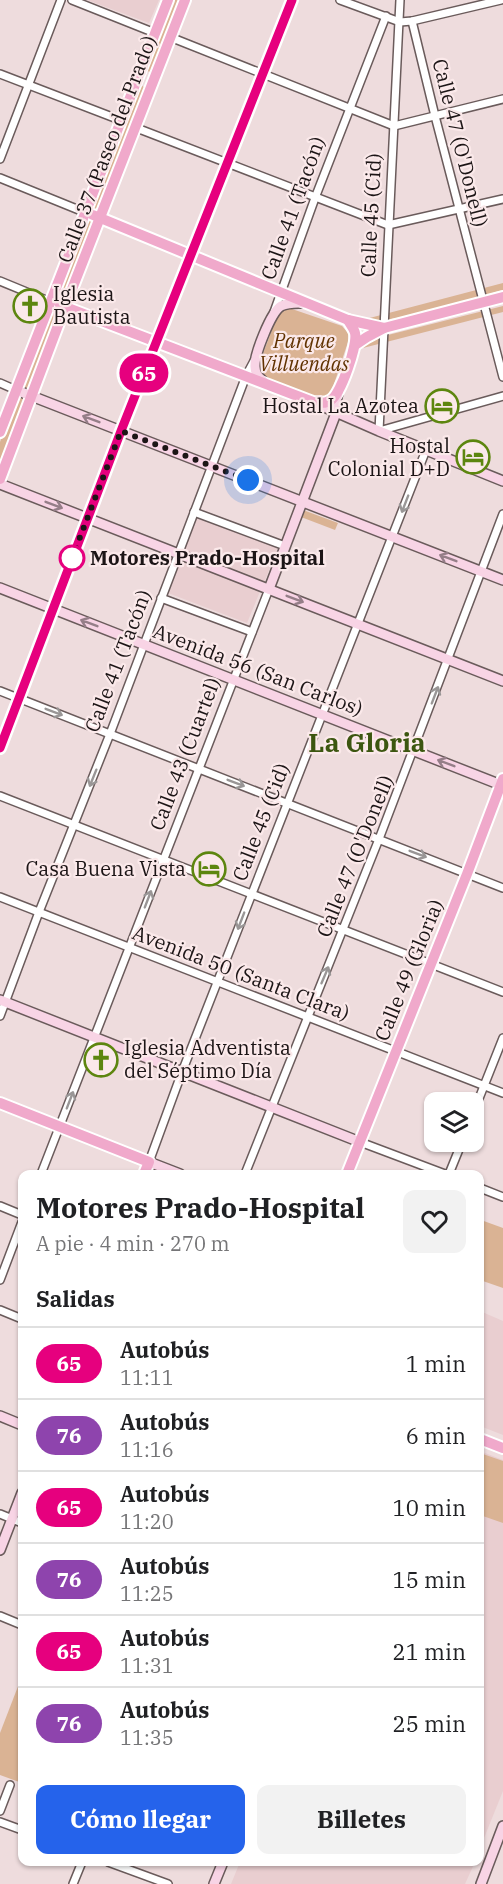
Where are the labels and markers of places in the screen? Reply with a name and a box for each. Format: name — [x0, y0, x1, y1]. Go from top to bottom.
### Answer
place label: Iglesia Bautista — [53, 280, 131, 330]
church icon: Iglesia Bautista — [12, 288, 48, 324]
hotel icon: Hostal La Azotea — [424, 388, 460, 424]
place label: Hostal La Azotea — [262, 392, 419, 419]
place label: Hostal Colonial D+D — [328, 432, 450, 482]
hotel icon: Hostal Colonial D+D — [455, 439, 491, 475]
place label: Motores Prado-Hospital — [90, 544, 325, 571]
marker: Motores Prado-Hospital — [59, 545, 85, 571]
hotel icon: Casa Buena Vista — [191, 851, 227, 887]
place label: Casa Buena Vista — [26, 855, 186, 882]
place label: Iglesia Adventista del Séptimo Día — [124, 1034, 291, 1084]
church icon: Iglesia Adventista del Séptimo Día — [83, 1042, 119, 1078]

